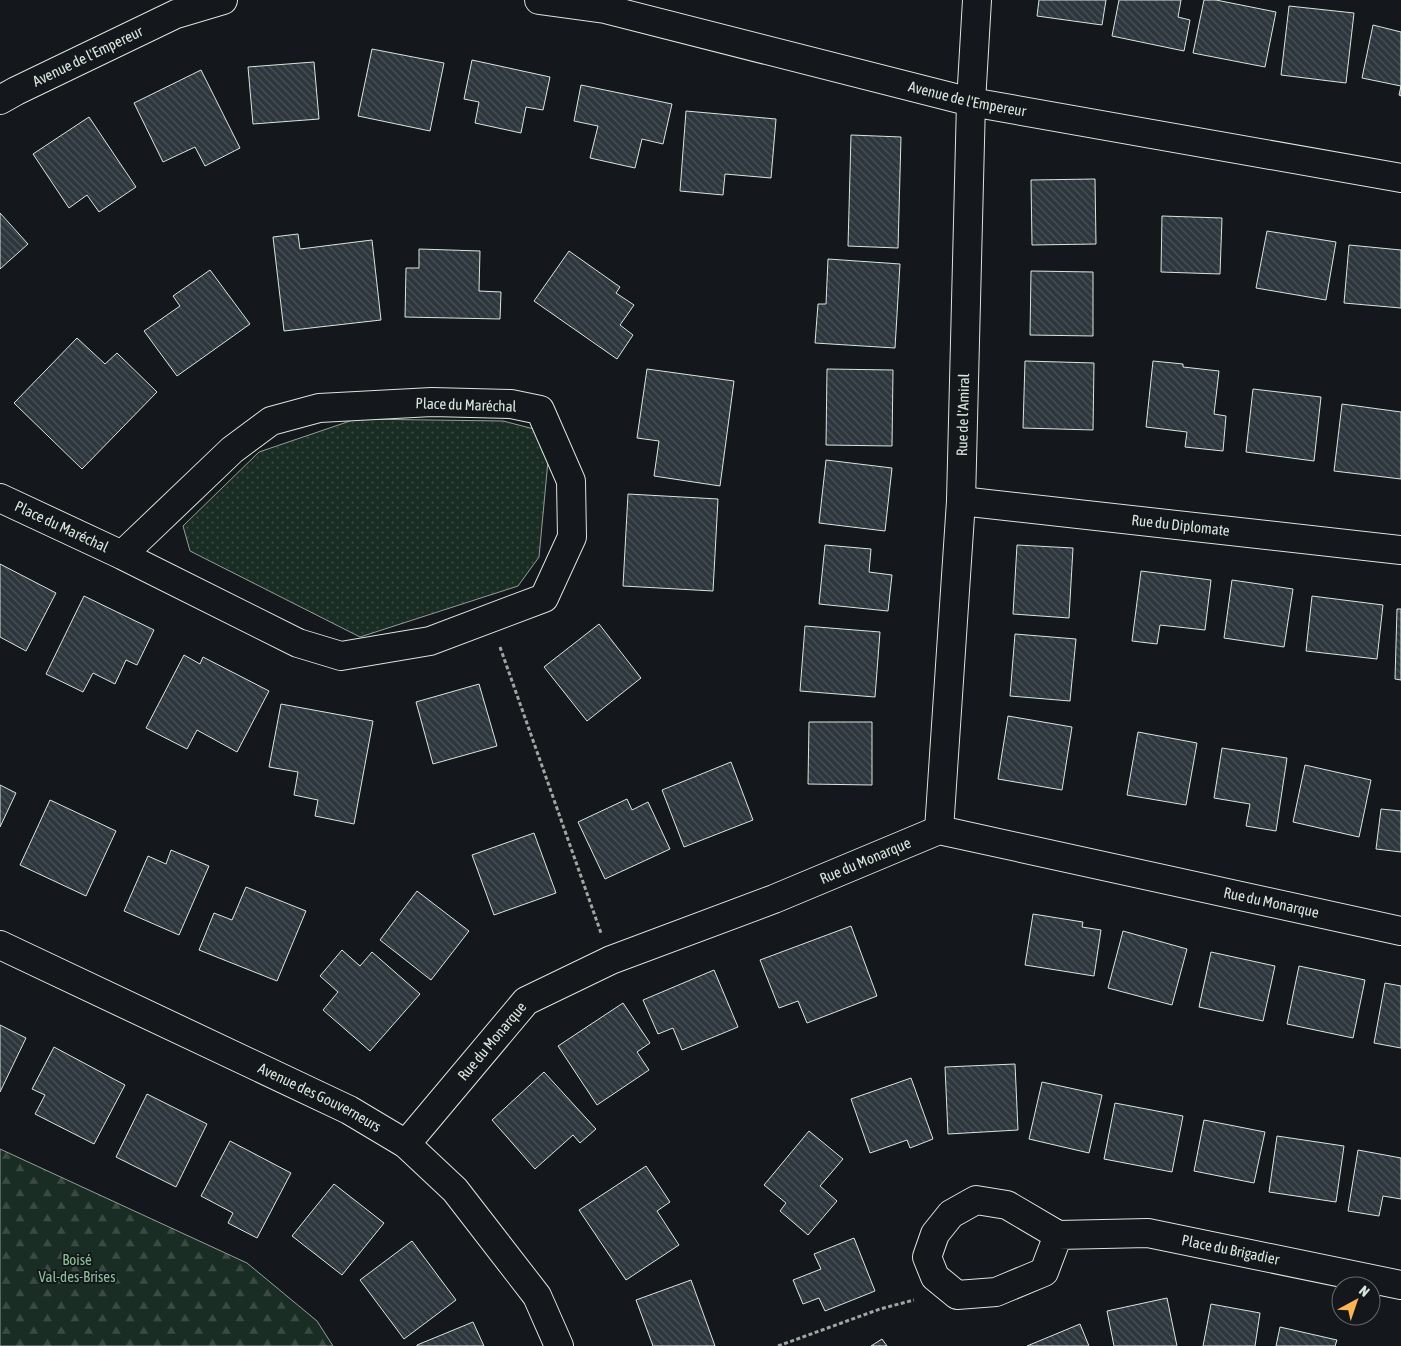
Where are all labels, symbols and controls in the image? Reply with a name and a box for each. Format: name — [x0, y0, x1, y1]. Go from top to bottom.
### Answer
street label: Avenue de l'Empereur — [30, 22, 146, 90]
street label: Avenue de l'Empereur — [907, 77, 1028, 120]
street label: Rue de l'Amiral — [953, 373, 972, 456]
street label: Place du Maréchal — [415, 394, 517, 415]
street label: Place du Maréchal — [12, 497, 111, 555]
street label: Rue du Diplomate — [1131, 511, 1231, 539]
street label: Rue du Monarque — [817, 834, 913, 887]
street label: Rue du Monarque — [1222, 883, 1321, 921]
street label: Rue du Monarque — [454, 998, 530, 1084]
street label: Avenue des Gouverneurs — [255, 1059, 384, 1135]
street label: Place du Brigadier — [1180, 1231, 1281, 1268]
park label: Boisé Val-des-Brises — [39, 1251, 115, 1285]
north arrow — [1331, 1276, 1381, 1326]
text: N — [1356, 1282, 1373, 1300]

